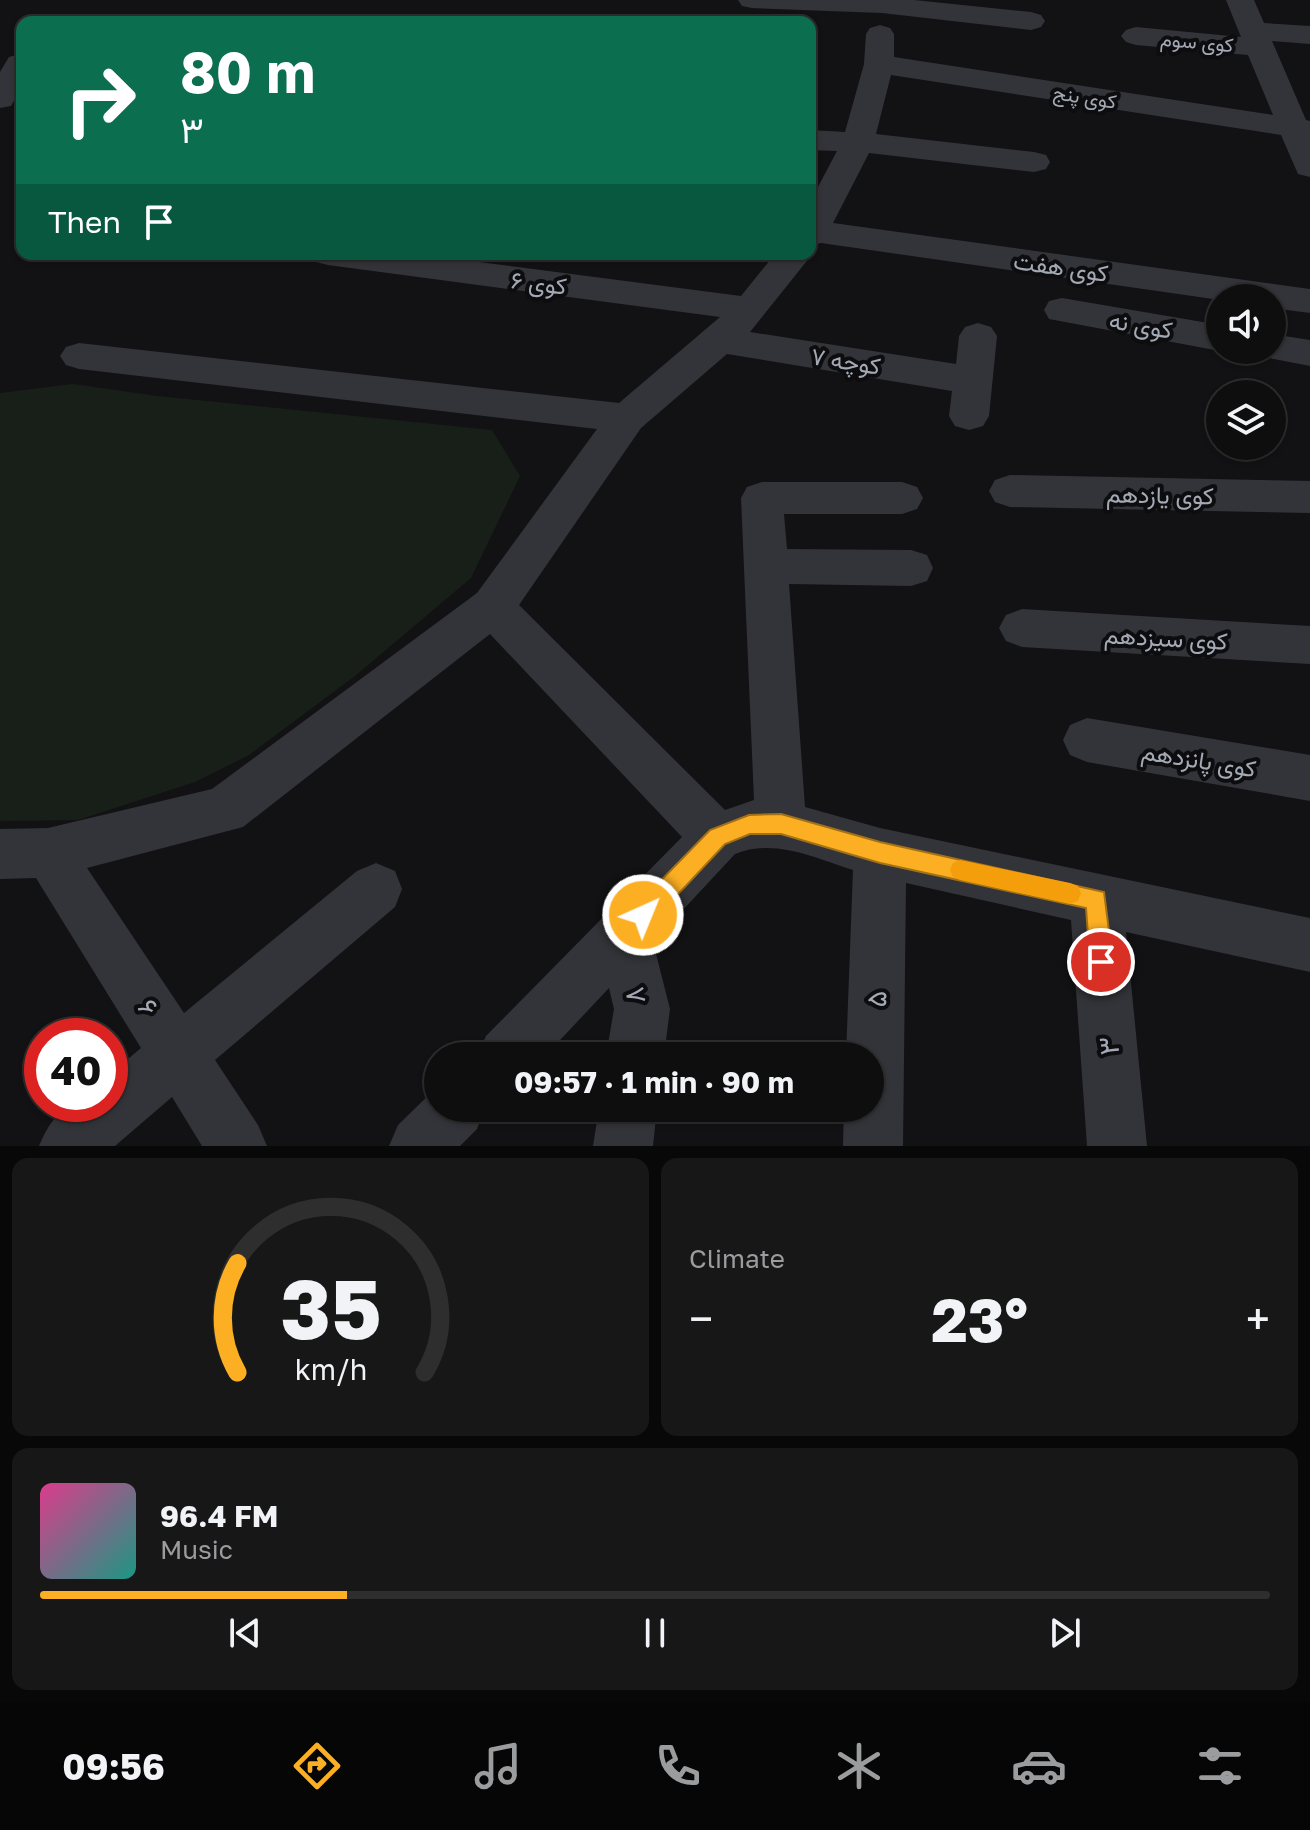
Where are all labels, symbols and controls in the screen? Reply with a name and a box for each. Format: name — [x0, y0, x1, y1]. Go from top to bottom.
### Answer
street label: کوی سوم — [1159, 26, 1235, 58]
text: 80 m — [180, 38, 315, 105]
icon: right — [48, 48, 152, 152]
street label: کوی پنج — [1051, 79, 1118, 116]
text: ۳ — [180, 108, 204, 151]
icon: arrive — [137, 200, 181, 244]
text: Then — [48, 204, 121, 240]
street label: کوی هفت — [1012, 245, 1110, 289]
street label: کوی ۶ — [509, 264, 569, 302]
map controls — [1206, 284, 1286, 460]
button: sound — [1206, 284, 1286, 364]
street label: کوی نه — [1107, 304, 1175, 346]
street label: کوچه ۷ — [809, 340, 883, 383]
button: layers — [1206, 380, 1286, 460]
street label: کوی یازدهم — [1106, 479, 1214, 512]
street label: کوی سیزدهم — [1103, 619, 1228, 658]
street label: کوی پانزدهم — [1139, 736, 1258, 785]
position arrow — [601, 873, 685, 957]
pin — [1067, 928, 1135, 996]
icon: arrive — [1079, 940, 1123, 984]
street label: ۷ — [619, 984, 655, 1006]
street label: ۵ — [859, 990, 893, 1008]
street label: ۶ — [132, 992, 166, 1022]
speed limit sign: 40 — [24, 1018, 128, 1122]
street label: ۳ — [1091, 1035, 1125, 1057]
text: 09:57 · 1 min · 90 m — [514, 1064, 794, 1100]
text: Climate — [689, 1243, 785, 1274]
text: 35 — [280, 1257, 381, 1357]
text: 23° — [931, 1283, 1028, 1355]
text: − — [689, 1292, 713, 1345]
text: + — [1246, 1292, 1270, 1345]
text: km/h — [294, 1352, 367, 1386]
text: 96.4 FM — [160, 1498, 279, 1534]
text: Music — [160, 1534, 233, 1565]
icon: previous — [223, 1611, 267, 1655]
icon: pause — [633, 1611, 677, 1655]
icon: next — [1043, 1611, 1087, 1655]
icon: directions — [289, 1738, 345, 1794]
icon: music — [470, 1738, 526, 1794]
icon: phone — [650, 1738, 706, 1794]
icon: climate — [831, 1738, 887, 1794]
icon: car — [1011, 1738, 1067, 1794]
icon: filters — [1192, 1738, 1248, 1794]
text: 09:56 — [62, 1745, 165, 1788]

